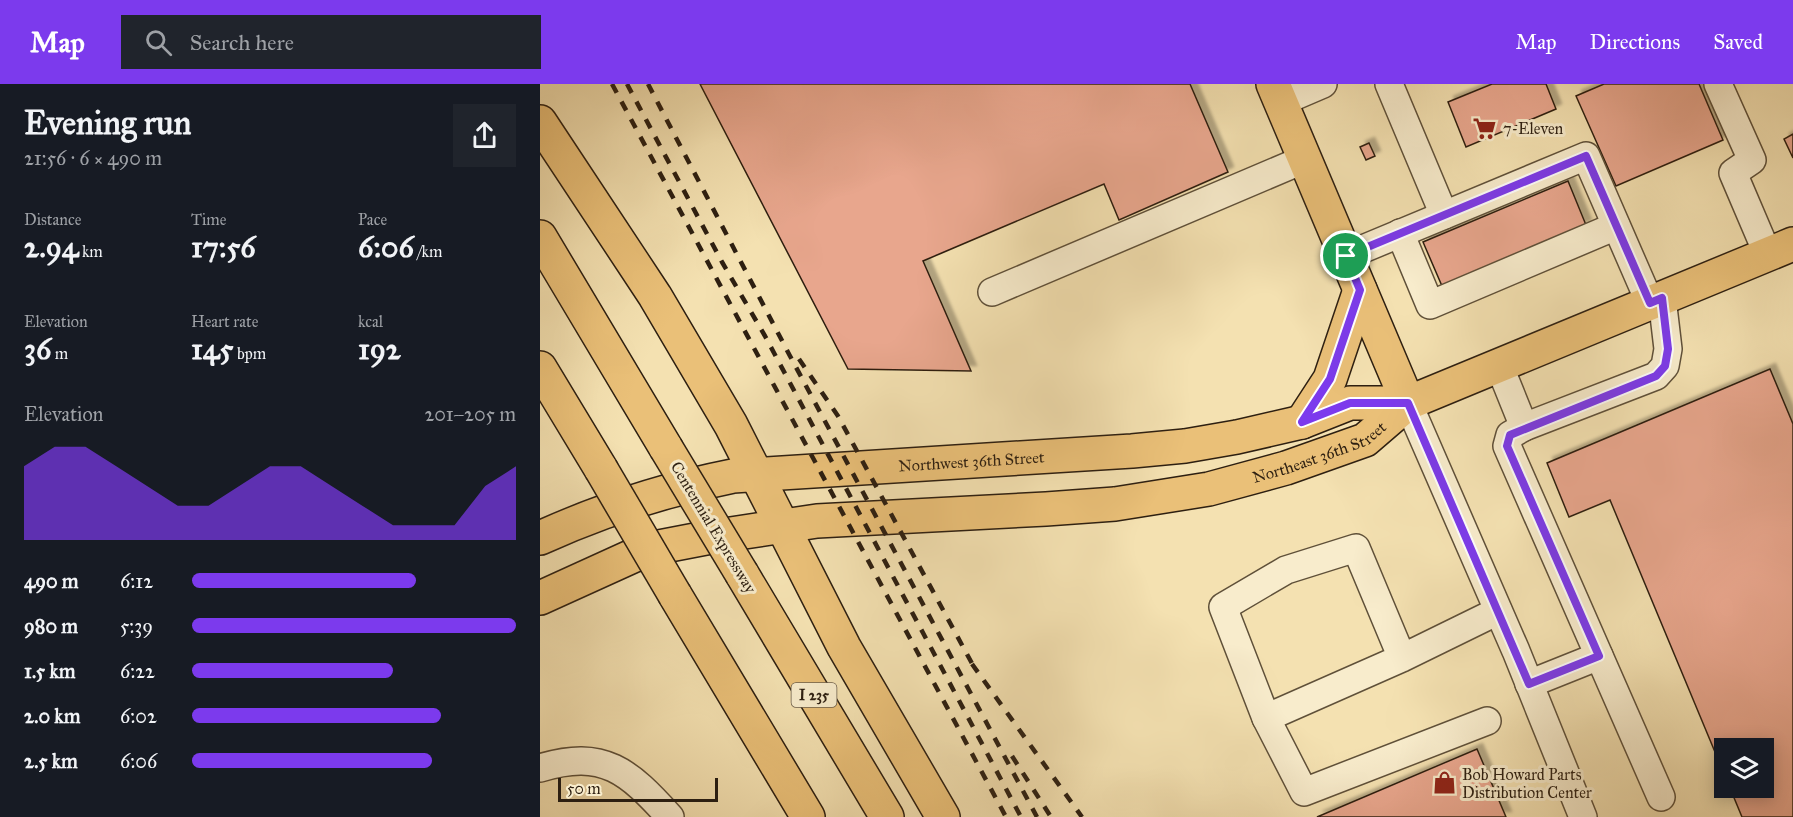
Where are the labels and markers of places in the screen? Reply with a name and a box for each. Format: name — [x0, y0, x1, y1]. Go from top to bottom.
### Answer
supermarket icon: 7-Eleven — [1472, 115, 1498, 141]
place label: 7-Eleven — [1503, 119, 1564, 138]
pin — [1320, 230, 1371, 281]
place label: Bob Howard Parts Distribution Center — [1462, 765, 1592, 802]
shop icon: Bob Howard Parts Distribution Center — [1431, 770, 1457, 796]

